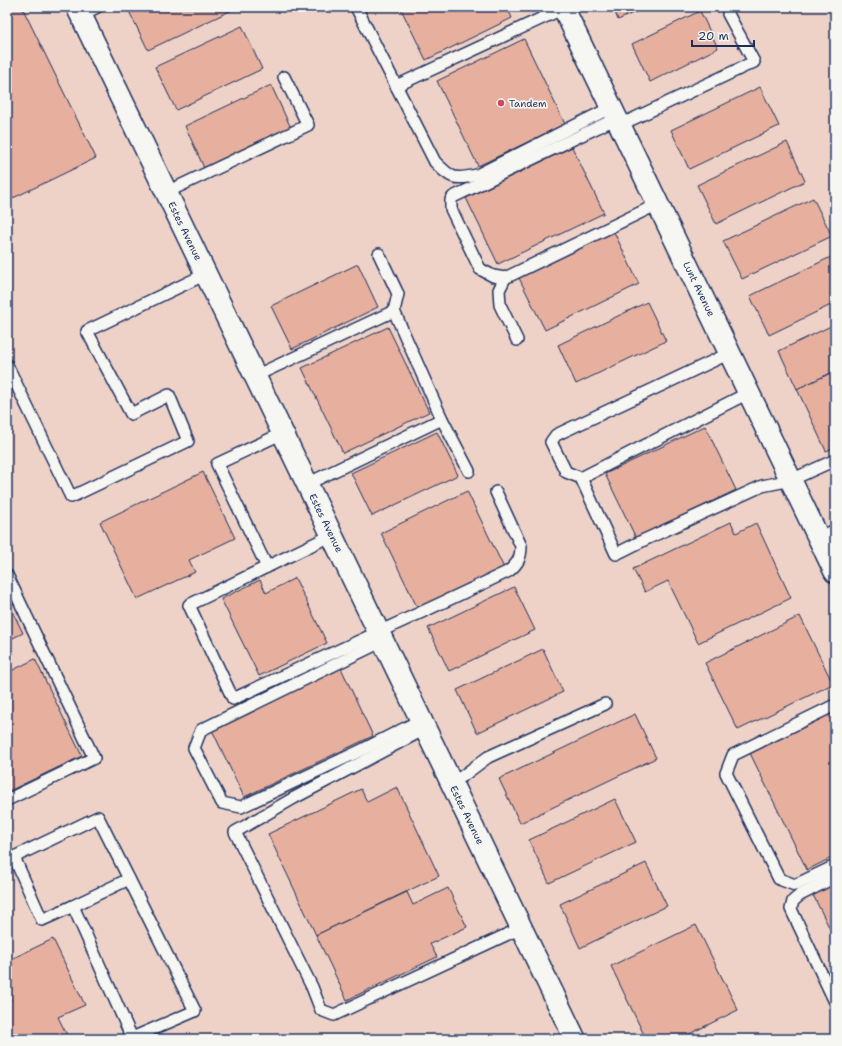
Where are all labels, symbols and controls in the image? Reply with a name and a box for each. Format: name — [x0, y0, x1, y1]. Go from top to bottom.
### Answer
scale bar — [692, 22, 754, 48]
text: 20 m — [698, 28, 729, 44]
place label: Tandem — [509, 97, 547, 110]
marker: Tandem — [496, 98, 506, 108]
street label: Estes Avenue — [165, 199, 205, 263]
street label: Lunt Avenue — [680, 259, 718, 319]
street label: Estes Avenue — [306, 491, 346, 555]
street label: Estes Avenue — [447, 783, 487, 847]

